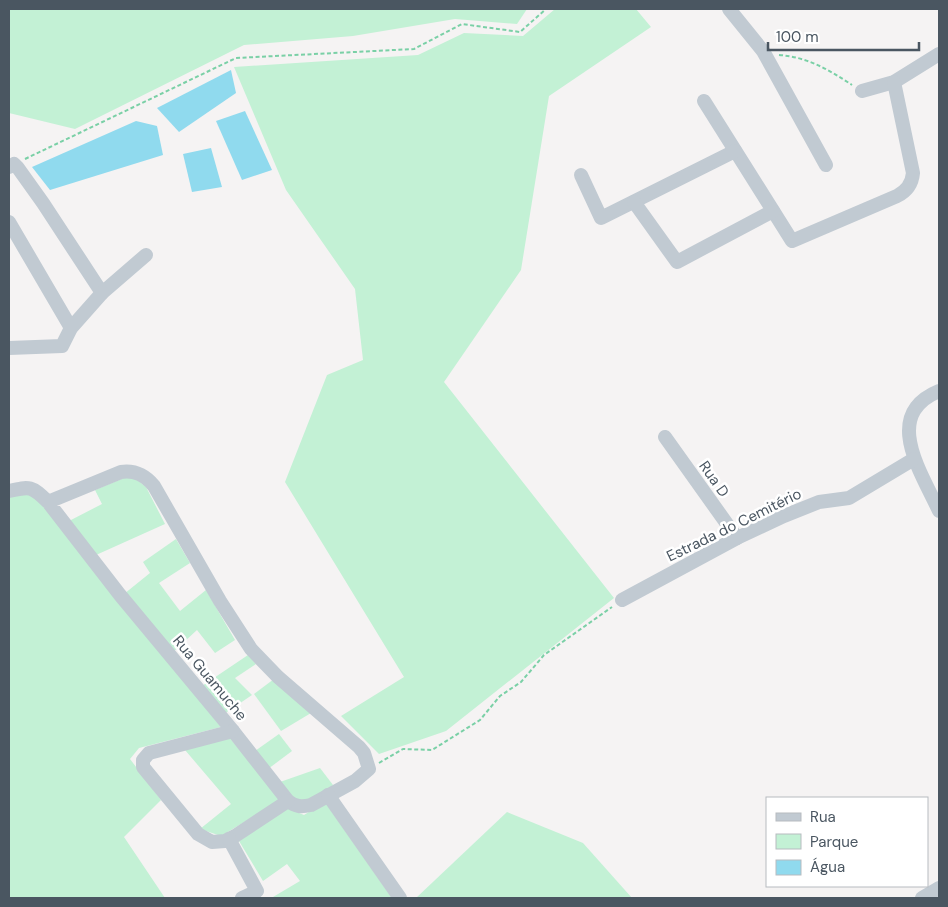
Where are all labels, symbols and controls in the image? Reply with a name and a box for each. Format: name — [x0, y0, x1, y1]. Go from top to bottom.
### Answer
scale bar — [768, 20, 919, 52]
text: 100 m — [776, 27, 819, 47]
street label: Rua D — [694, 457, 734, 501]
street label: Estrada do Cemitério — [663, 484, 805, 566]
street label: Rua Guamuche — [168, 631, 252, 725]
legend — [766, 797, 928, 887]
text: Rua — [810, 807, 836, 827]
text: Parque — [810, 832, 858, 852]
text: Água — [810, 857, 845, 877]

